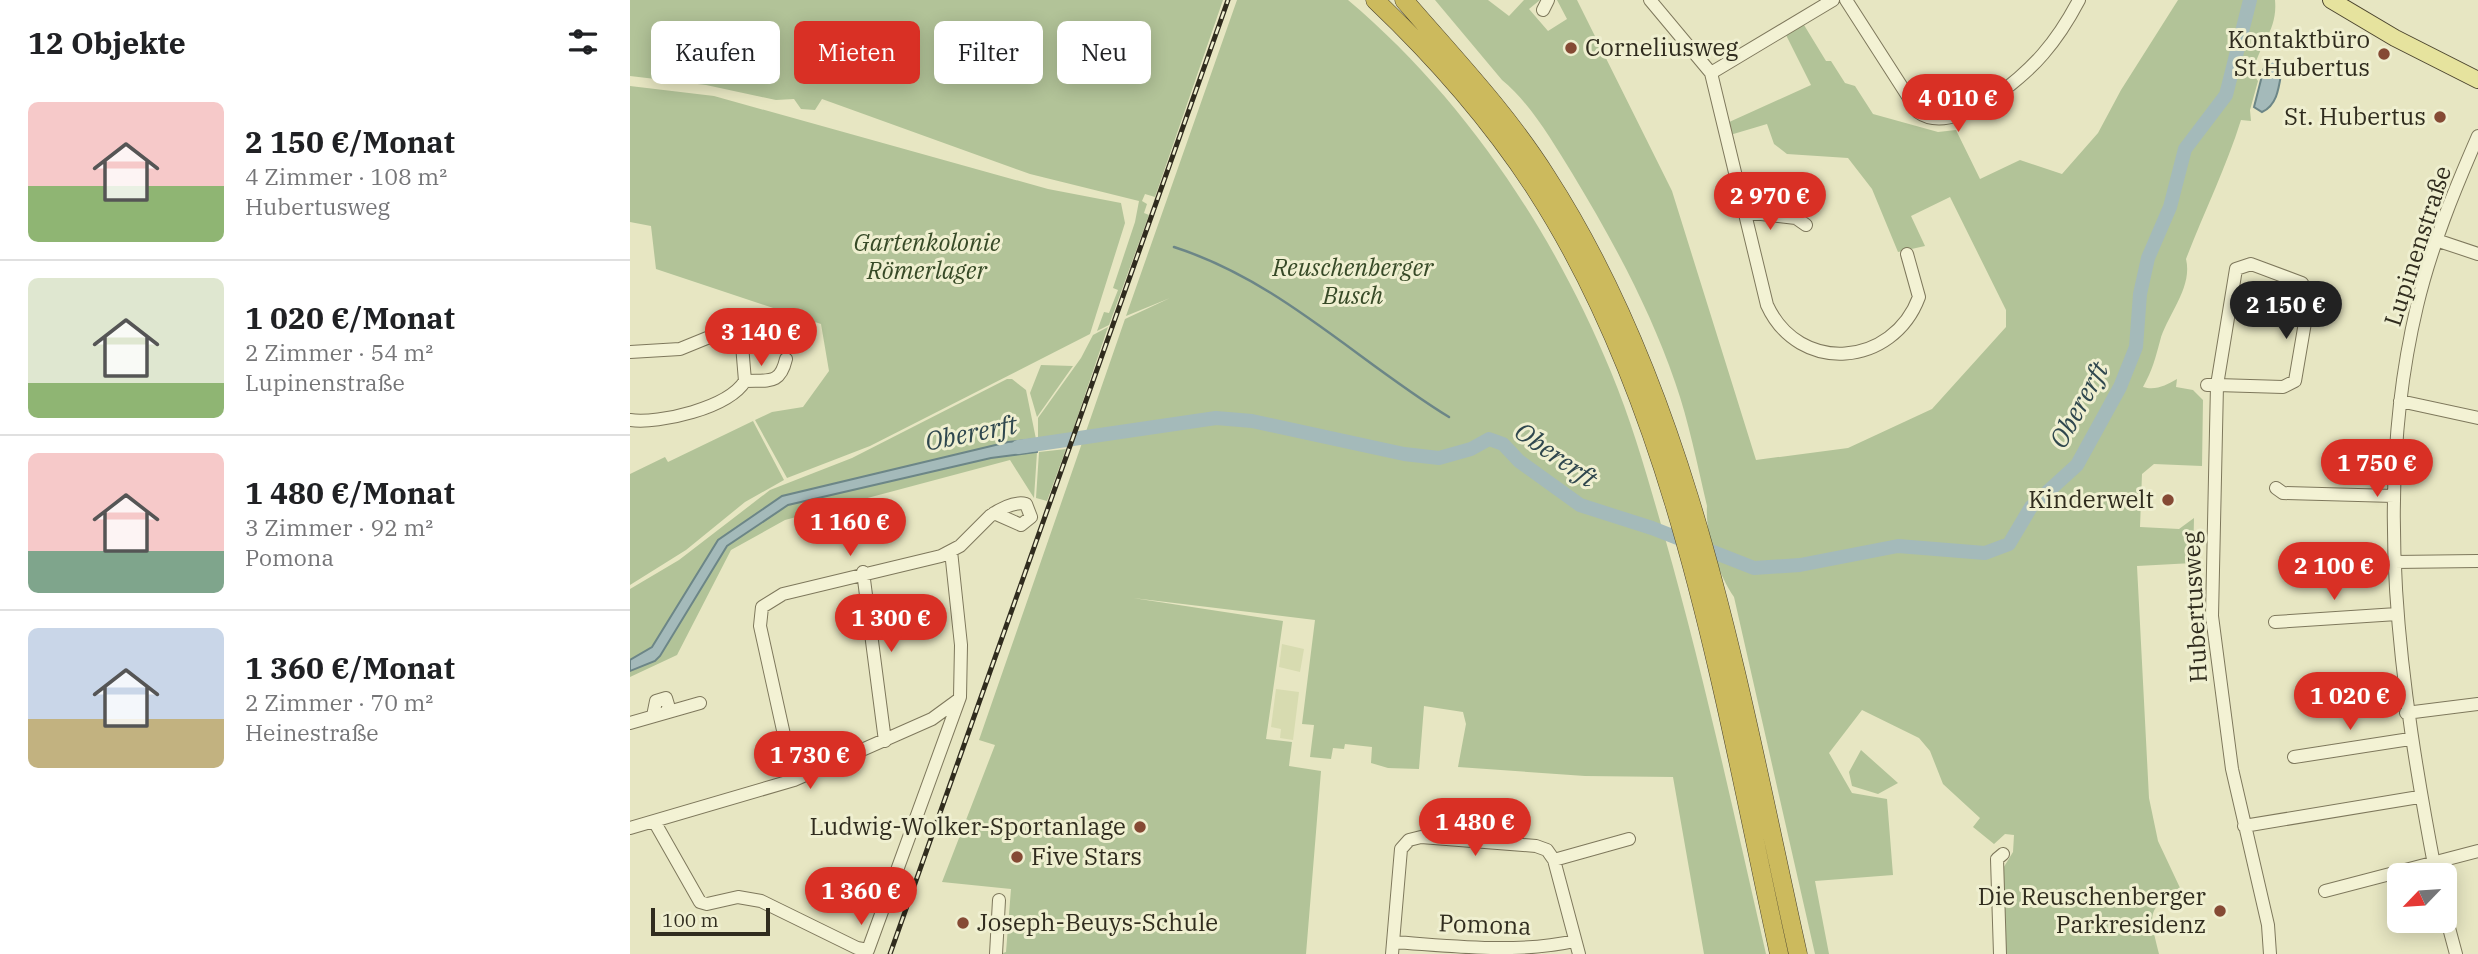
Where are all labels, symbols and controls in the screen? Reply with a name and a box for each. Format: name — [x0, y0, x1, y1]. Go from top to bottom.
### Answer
chip: Kaufen — [651, 21, 780, 84]
chip: Mieten — [794, 21, 920, 84]
chip: Filter — [934, 21, 1043, 84]
chip: Neu — [1057, 21, 1151, 84]
text: 12 Objekte — [28, 23, 186, 62]
icon: filters — [564, 23, 602, 61]
place label: Kontaktbüro St.Hubertus — [2228, 23, 2370, 83]
place label: Corneliusweg — [1585, 31, 1738, 63]
marker: Corneliusweg — [1563, 40, 1579, 56]
marker: Kontaktbüro St.Hubertus — [2376, 46, 2392, 62]
pin: 4 010 € — [1893, 74, 2023, 134]
text: 4 010 € — [1918, 82, 1998, 112]
place label: St. Hubertus — [2284, 100, 2426, 132]
marker: St. Hubertus — [2432, 109, 2448, 125]
text: 2 150 €/Monat — [245, 122, 455, 161]
icon: home — [84, 130, 168, 214]
text: 4 Zimmer · 108 m² — [245, 161, 447, 191]
street label: Lupinenstraße — [2376, 161, 2458, 330]
pin: 2 970 € — [1705, 173, 1835, 232]
text: 2 970 € — [1730, 180, 1810, 210]
text: Hubertusweg — [245, 191, 390, 221]
park label: Gartenkolonie Römerlager — [853, 226, 1001, 286]
park label: Reuschenberger Busch — [1271, 251, 1435, 311]
pin: 2 150 € — [2221, 282, 2351, 341]
text: 2 150 € — [2246, 289, 2326, 319]
text: 1 020 €/Monat — [245, 298, 455, 337]
icon: home — [84, 306, 168, 390]
pin: 3 140 € — [696, 308, 826, 368]
text: 3 140 € — [721, 316, 801, 346]
text: 2 Zimmer · 54 m² — [245, 337, 433, 367]
water label: Obererft — [2041, 355, 2116, 454]
text: Lupinenstraße — [245, 367, 405, 397]
water label: Obererft — [922, 406, 1021, 458]
water label: Obererft — [1509, 413, 1605, 495]
pin: 1 750 € — [2312, 440, 2442, 499]
text: 1 750 € — [2337, 447, 2417, 477]
text: 1 480 €/Monat — [245, 473, 455, 512]
icon: home — [84, 481, 168, 565]
place label: Kinderwelt — [2028, 483, 2154, 515]
marker: Kinderwelt — [2160, 492, 2176, 508]
pin: 1 160 € — [785, 498, 915, 558]
text: 1 160 € — [810, 506, 890, 536]
text: 3 Zimmer · 92 m² — [245, 512, 433, 542]
street label: Hubertusweg — [2174, 531, 2214, 683]
text: Pomona — [245, 542, 334, 572]
pin: 2 100 € — [2269, 542, 2399, 602]
text: 2 100 € — [2294, 550, 2374, 580]
pin: 1 300 € — [826, 594, 956, 654]
text: 1 300 € — [851, 602, 931, 632]
text: 1 360 €/Monat — [245, 648, 455, 687]
icon: home — [84, 656, 168, 740]
pin: 1 020 € — [2285, 672, 2415, 732]
text: 1 020 € — [2310, 680, 2390, 710]
text: 2 Zimmer · 70 m² — [245, 687, 433, 717]
text: Heinestraße — [245, 717, 379, 747]
pin: 1 730 € — [745, 732, 875, 791]
text: 1 730 € — [770, 739, 850, 769]
pin: 1 480 € — [1410, 798, 1540, 858]
text: 1 480 € — [1435, 806, 1515, 836]
place label: Ludwig-Wolker-Sportanlage — [809, 810, 1126, 842]
marker: Ludwig-Wolker-Sportanlage — [1132, 819, 1148, 835]
place label: Five Stars — [1031, 840, 1142, 872]
marker: Five Stars — [1009, 849, 1025, 865]
north arrow — [2387, 863, 2457, 933]
map controls — [2387, 863, 2457, 933]
pin: 1 360 € — [796, 867, 926, 927]
text: 1 360 € — [821, 875, 901, 905]
place label: Die Reuschenberger Parkresidenz — [1978, 880, 2206, 940]
marker: Die Reuschenberger Parkresidenz — [2212, 903, 2228, 919]
scale bar — [651, 905, 770, 937]
place label: Joseph-Beuys-Schule — [977, 906, 1218, 938]
street label: Pomona — [1438, 906, 1532, 942]
text: 100 m — [662, 908, 719, 932]
marker: Joseph-Beuys-Schule — [955, 915, 971, 931]

